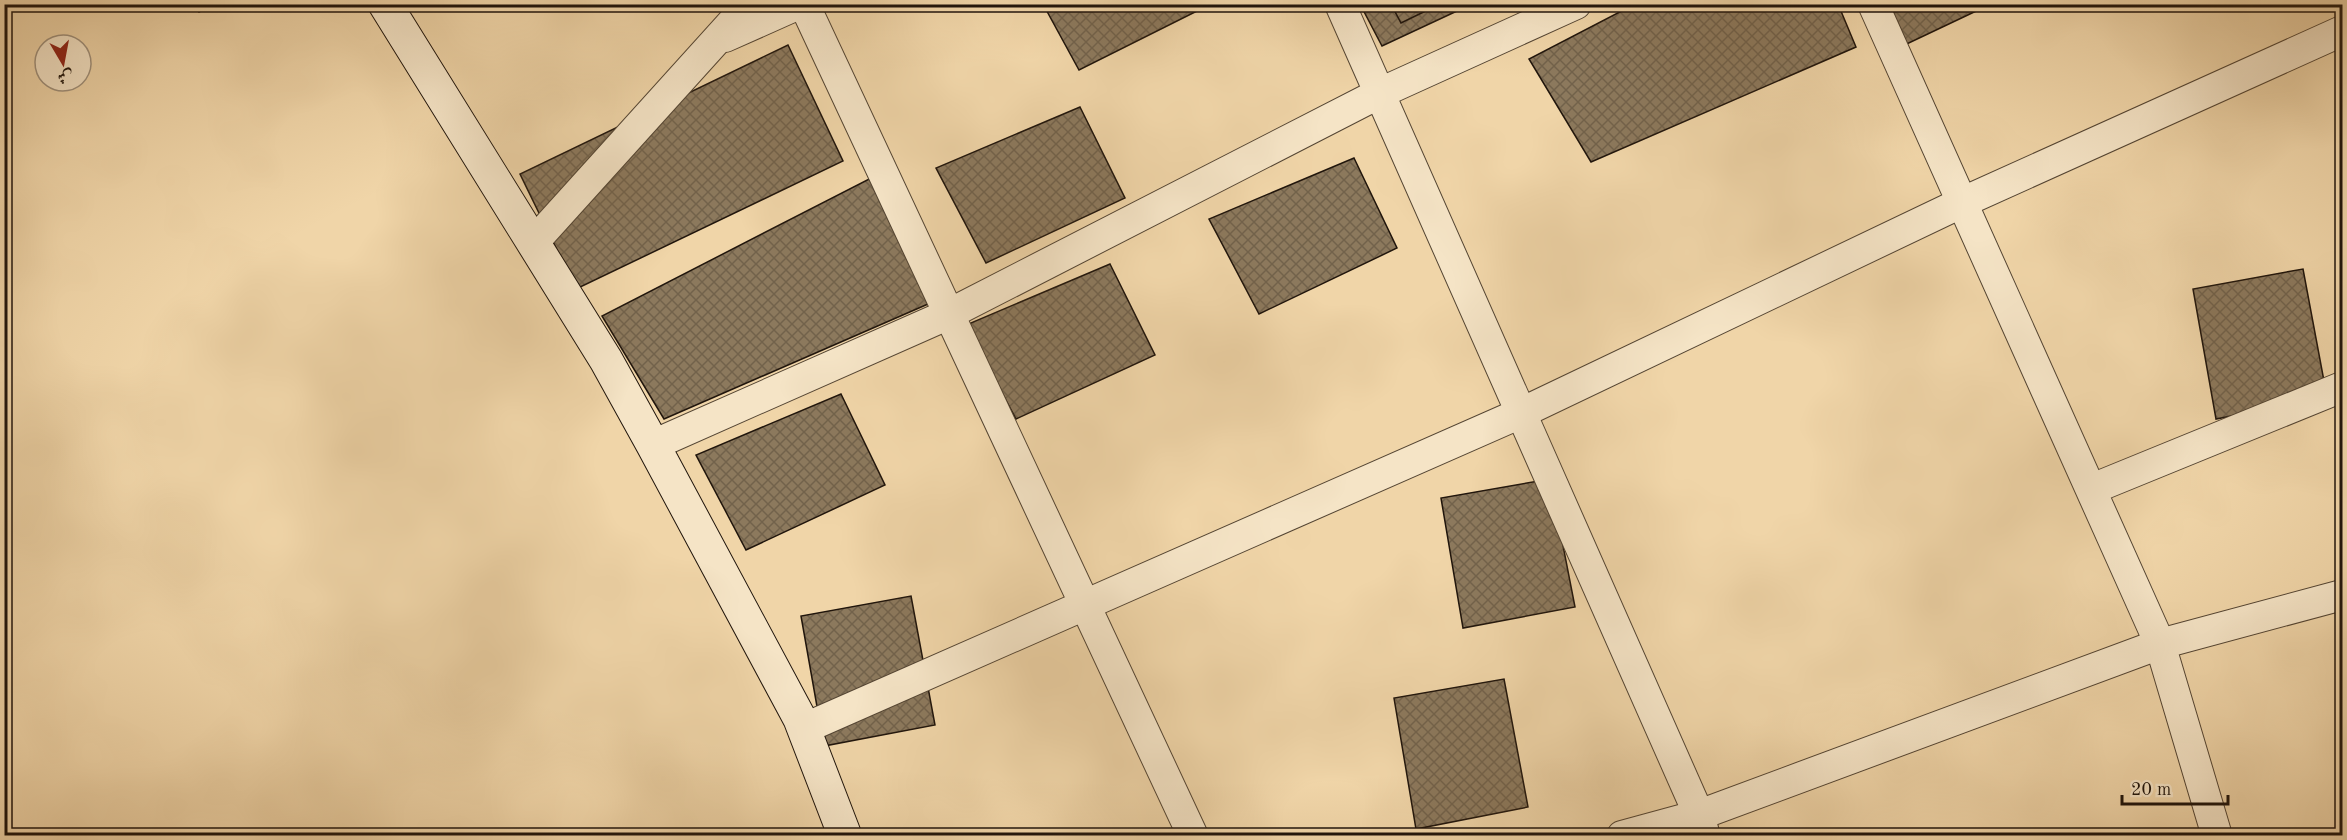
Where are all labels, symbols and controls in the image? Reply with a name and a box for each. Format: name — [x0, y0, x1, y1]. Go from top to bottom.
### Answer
north arrow — [33, 33, 93, 93]
text: ش — [56, 67, 74, 85]
scale bar — [2122, 768, 2228, 806]
text: 20 m — [2131, 781, 2171, 799]

